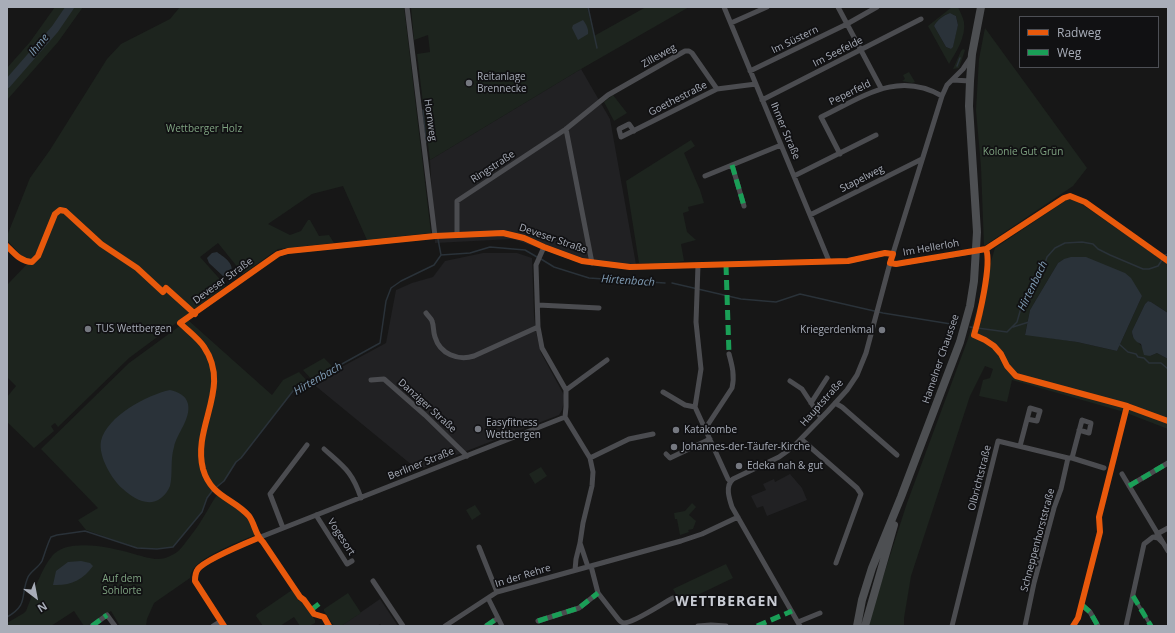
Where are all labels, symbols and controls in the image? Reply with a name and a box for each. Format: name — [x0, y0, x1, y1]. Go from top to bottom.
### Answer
legend — [1019, 16, 1159, 68]
street label: Im Süstern — [770, 24, 820, 56]
text: Radweg — [1057, 24, 1101, 41]
water label: Ihme — [26, 31, 52, 59]
street label: Im Seefelde — [811, 34, 865, 70]
street label: Zilleweg — [640, 42, 678, 70]
text: Weg — [1057, 44, 1081, 61]
place label: Reitanlage Brennecke — [477, 71, 527, 94]
marker: Reitanlage Brennecke — [464, 78, 474, 88]
street label: Peperfeld — [827, 78, 873, 108]
street label: Goethestraße — [647, 79, 709, 119]
street label: Hornweg — [421, 98, 439, 142]
street label: Ihmer Straße — [768, 101, 802, 161]
park label: Wettberger Holz — [166, 123, 242, 135]
park label: Kolonie Gut Grün — [983, 146, 1063, 158]
street label: Ringstraße — [469, 148, 517, 186]
street label: Stapelweg — [838, 163, 886, 195]
street label: Deveser Straße — [517, 222, 589, 256]
street label: Im Hellerloh — [902, 237, 960, 259]
street label: Deveser Straße — [191, 255, 255, 307]
water label: Hirtenbach — [1015, 259, 1051, 313]
water label: Hirtenbach — [601, 273, 655, 289]
street label: Hamelner Chaussee — [920, 313, 962, 405]
place label: TUS Wettbergen — [96, 323, 172, 335]
marker: TUS Wettbergen — [83, 324, 93, 334]
place label: Kriegerdenkmal — [800, 324, 874, 336]
marker: Kriegerdenkmal — [877, 325, 887, 335]
water label: Hirtenbach — [291, 360, 345, 398]
street label: Danziger Straße — [395, 377, 459, 435]
street label: Hauptstraße — [798, 377, 846, 429]
place label: Easyfitness Wettbergen — [486, 417, 541, 440]
marker: Easyfitness Wettbergen — [473, 424, 483, 434]
place label: Katakombe — [684, 424, 737, 436]
marker: Katakombe — [671, 425, 681, 435]
place label: Johannes-der-Täufer-Kirche — [682, 441, 810, 453]
marker: Johannes-der-Täufer-Kirche — [669, 442, 679, 452]
street label: Olbrichtstraße — [966, 444, 994, 512]
street label: Berliner Straße — [386, 445, 456, 483]
place label: Edeka nah & gut — [747, 460, 823, 472]
marker: Edeka nah & gut — [734, 461, 744, 471]
street label: Schneppenhorststraße — [1018, 487, 1058, 593]
street label: Vogesort — [325, 516, 357, 558]
street label: In der Rehre — [494, 562, 552, 590]
park label: Auf dem Sohlorte — [102, 573, 142, 596]
north arrow — [16, 577, 56, 617]
district label: WETTBERGEN — [675, 594, 779, 610]
text: N — [35, 599, 50, 616]

